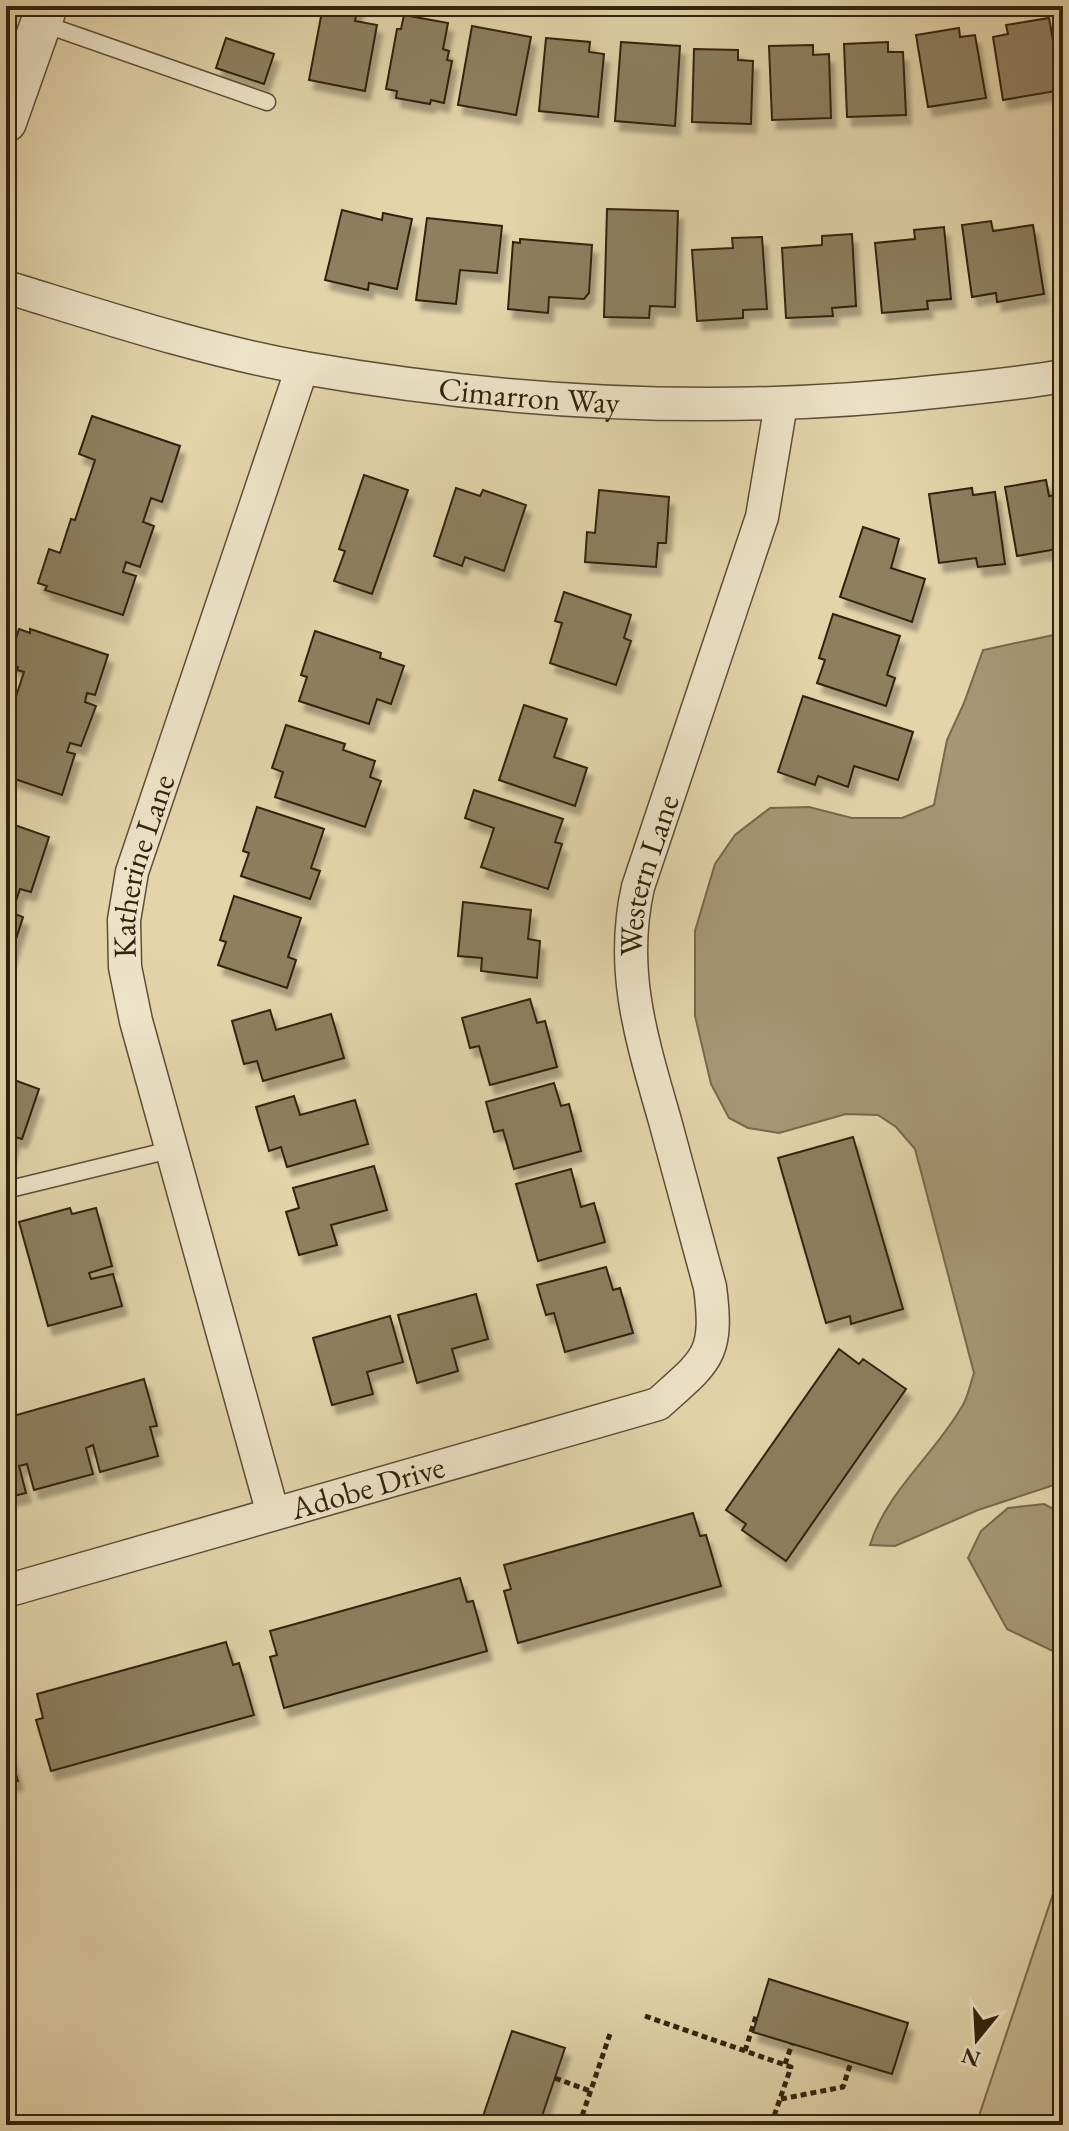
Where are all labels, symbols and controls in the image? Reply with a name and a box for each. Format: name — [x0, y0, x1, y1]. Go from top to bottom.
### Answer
street label: Cimarron Way — [436, 367, 622, 423]
street label: Katherine Lane — [103, 769, 184, 959]
street label: Western Lane — [610, 789, 689, 957]
street label: Adobe Drive — [285, 1445, 449, 1530]
north arrow — [937, 1999, 1017, 2079]
text: N — [958, 2041, 984, 2074]

